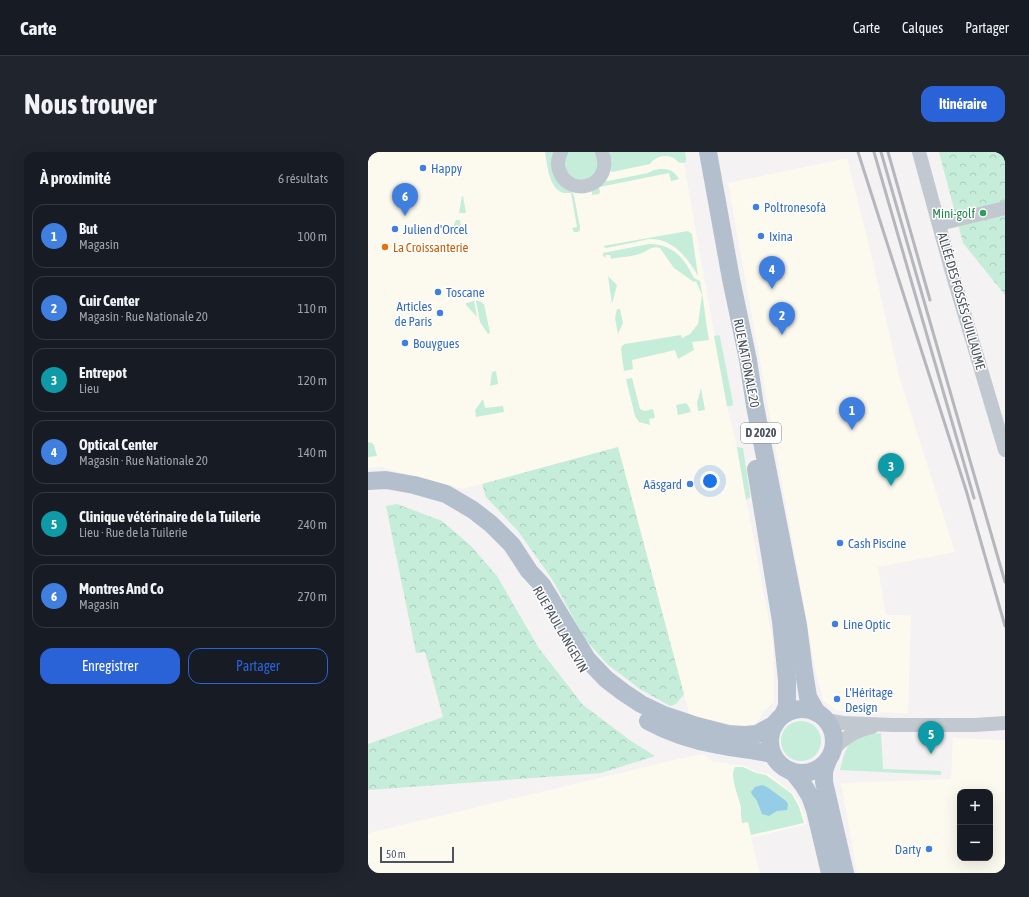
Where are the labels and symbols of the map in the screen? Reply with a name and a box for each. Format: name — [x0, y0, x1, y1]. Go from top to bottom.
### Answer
place label: Happy — [431, 161, 463, 176]
marker: Happy — [418, 163, 428, 173]
pin: 6 — [392, 183, 418, 216]
place label: Poltronesofà — [764, 200, 826, 215]
marker: Poltronesofà — [751, 202, 761, 212]
place label: Mini-golf — [932, 206, 975, 221]
marker: Mini-golf — [978, 208, 988, 218]
place label: Julien d'Orcel — [403, 222, 468, 237]
marker: Julien d'Orcel — [390, 224, 400, 234]
place label: Ixina — [769, 229, 793, 244]
marker: Ixina — [756, 231, 766, 241]
street label: ALLÉE DES FOSSÉS GUILLAUME — [935, 231, 988, 372]
place label: La Croissanterie — [393, 240, 469, 255]
marker: La Croissanterie — [380, 242, 390, 252]
pin: 4 — [759, 256, 785, 289]
place label: Toscane — [446, 285, 485, 300]
marker: Toscane — [433, 287, 443, 297]
place label: Articles de Paris — [395, 299, 432, 329]
pin: 2 — [769, 302, 795, 335]
marker: Articles de Paris — [435, 308, 445, 318]
street label: RUE NATIONALE 20 — [731, 317, 762, 409]
place label: Bouygues — [413, 336, 460, 351]
marker: Bouygues — [400, 338, 410, 348]
pin: 1 — [839, 397, 865, 430]
road number: D 2020 — [741, 423, 781, 443]
pin: 3 — [878, 453, 904, 486]
your location — [700, 471, 720, 491]
place label: Aäsgard — [644, 477, 682, 492]
marker: Aäsgard — [685, 479, 695, 489]
place label: Cash Piscine — [848, 536, 906, 551]
marker: Cash Piscine — [835, 538, 845, 548]
street label: RUE PAUL LANGEVIN — [530, 583, 591, 675]
place label: Line Optic — [843, 617, 890, 632]
marker: Line Optic — [830, 619, 840, 629]
place label: L'Héritage Design — [845, 685, 893, 715]
marker: L'Héritage Design — [832, 694, 842, 704]
pin: 5 — [918, 721, 944, 754]
place label: Darty — [895, 842, 922, 857]
marker: Darty — [924, 844, 934, 854]
scale bar — [380, 845, 454, 864]

